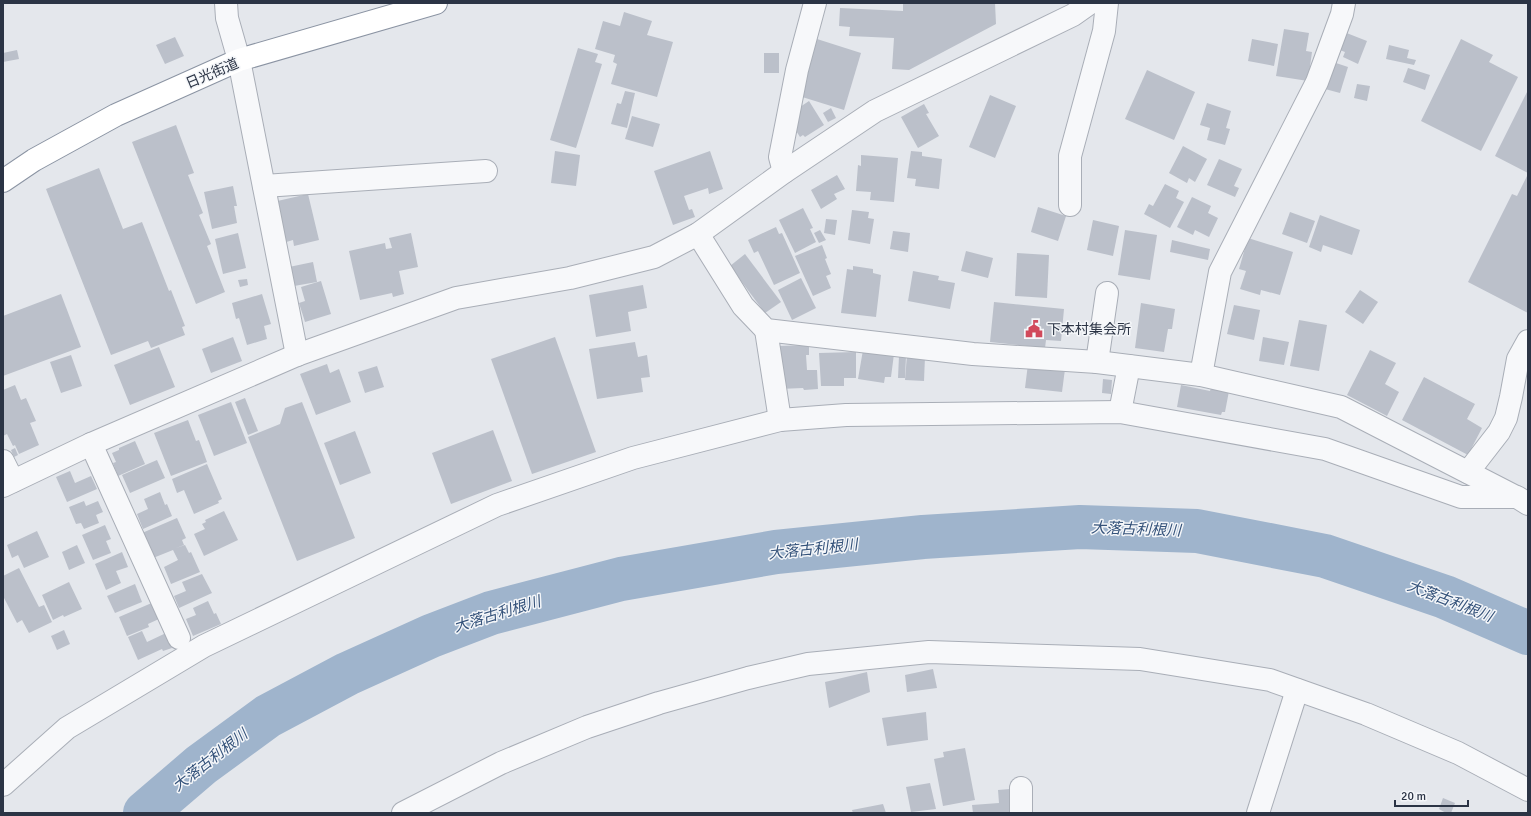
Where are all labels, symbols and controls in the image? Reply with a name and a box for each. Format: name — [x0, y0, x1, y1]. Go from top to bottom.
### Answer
street label: 日光街道 — [183, 55, 241, 92]
public building icon: 下本村集会所 — [1024, 319, 1044, 339]
place label: 下本村集会所 — [1047, 321, 1131, 338]
water label: 大落古利根川 — [1091, 518, 1183, 540]
water label: 大落古利根川 — [767, 535, 861, 563]
water label: 大落古利根川 — [1405, 576, 1497, 626]
water label: 大落古利根川 — [451, 592, 545, 636]
water label: 大落古利根川 — [169, 724, 253, 795]
scale bar — [1395, 782, 1468, 808]
text: 20 m — [1401, 789, 1426, 804]

